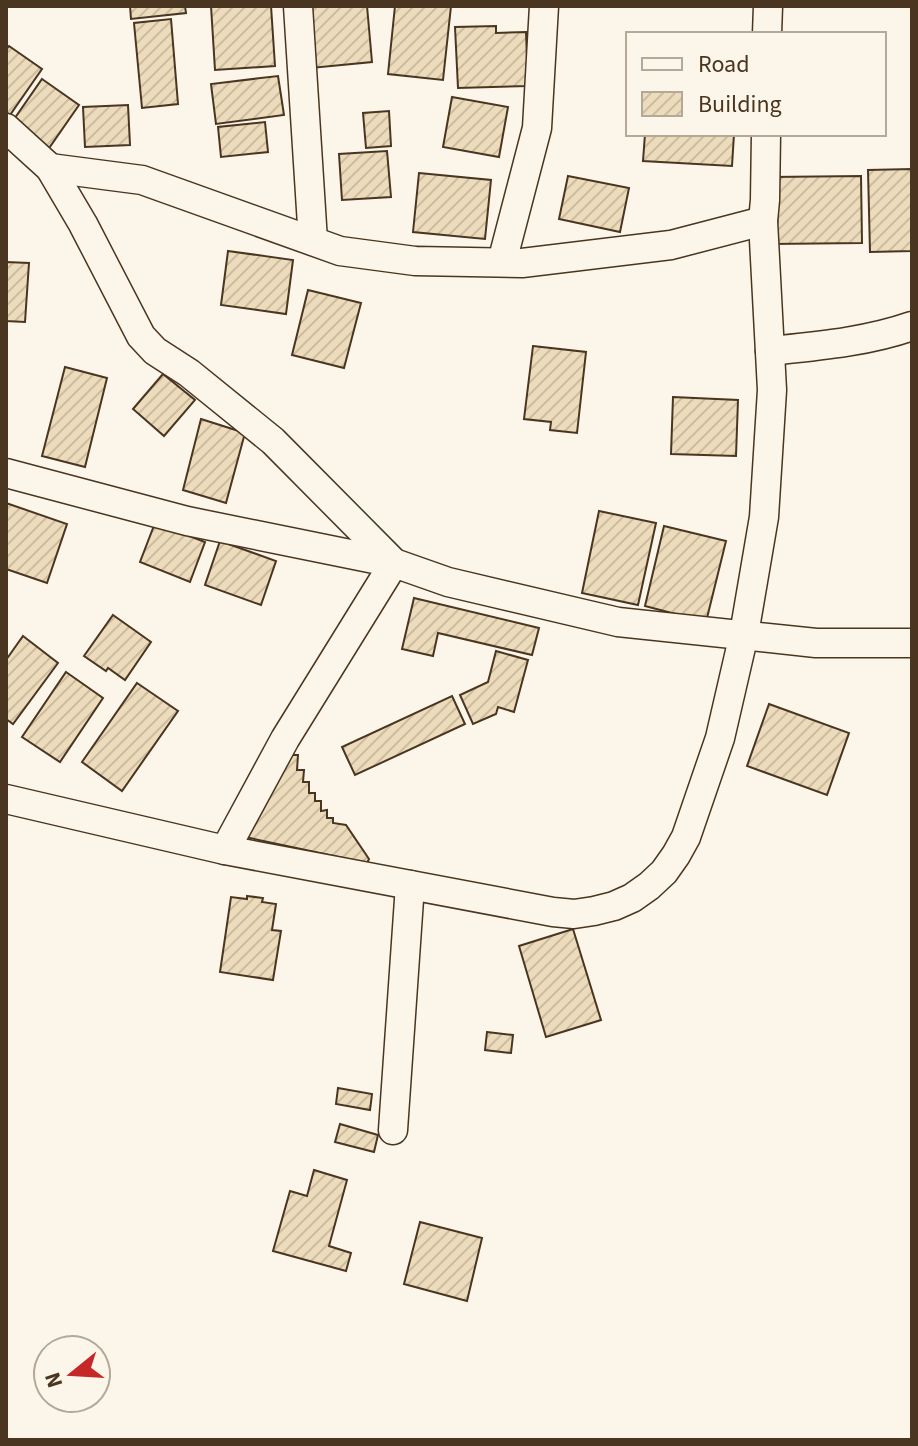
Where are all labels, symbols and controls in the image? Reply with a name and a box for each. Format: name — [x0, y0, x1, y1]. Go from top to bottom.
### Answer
legend — [626, 32, 886, 136]
text: Road — [698, 47, 750, 82]
text: Building — [698, 87, 782, 122]
north arrow — [32, 1334, 112, 1414]
text: N — [36, 1368, 71, 1392]

